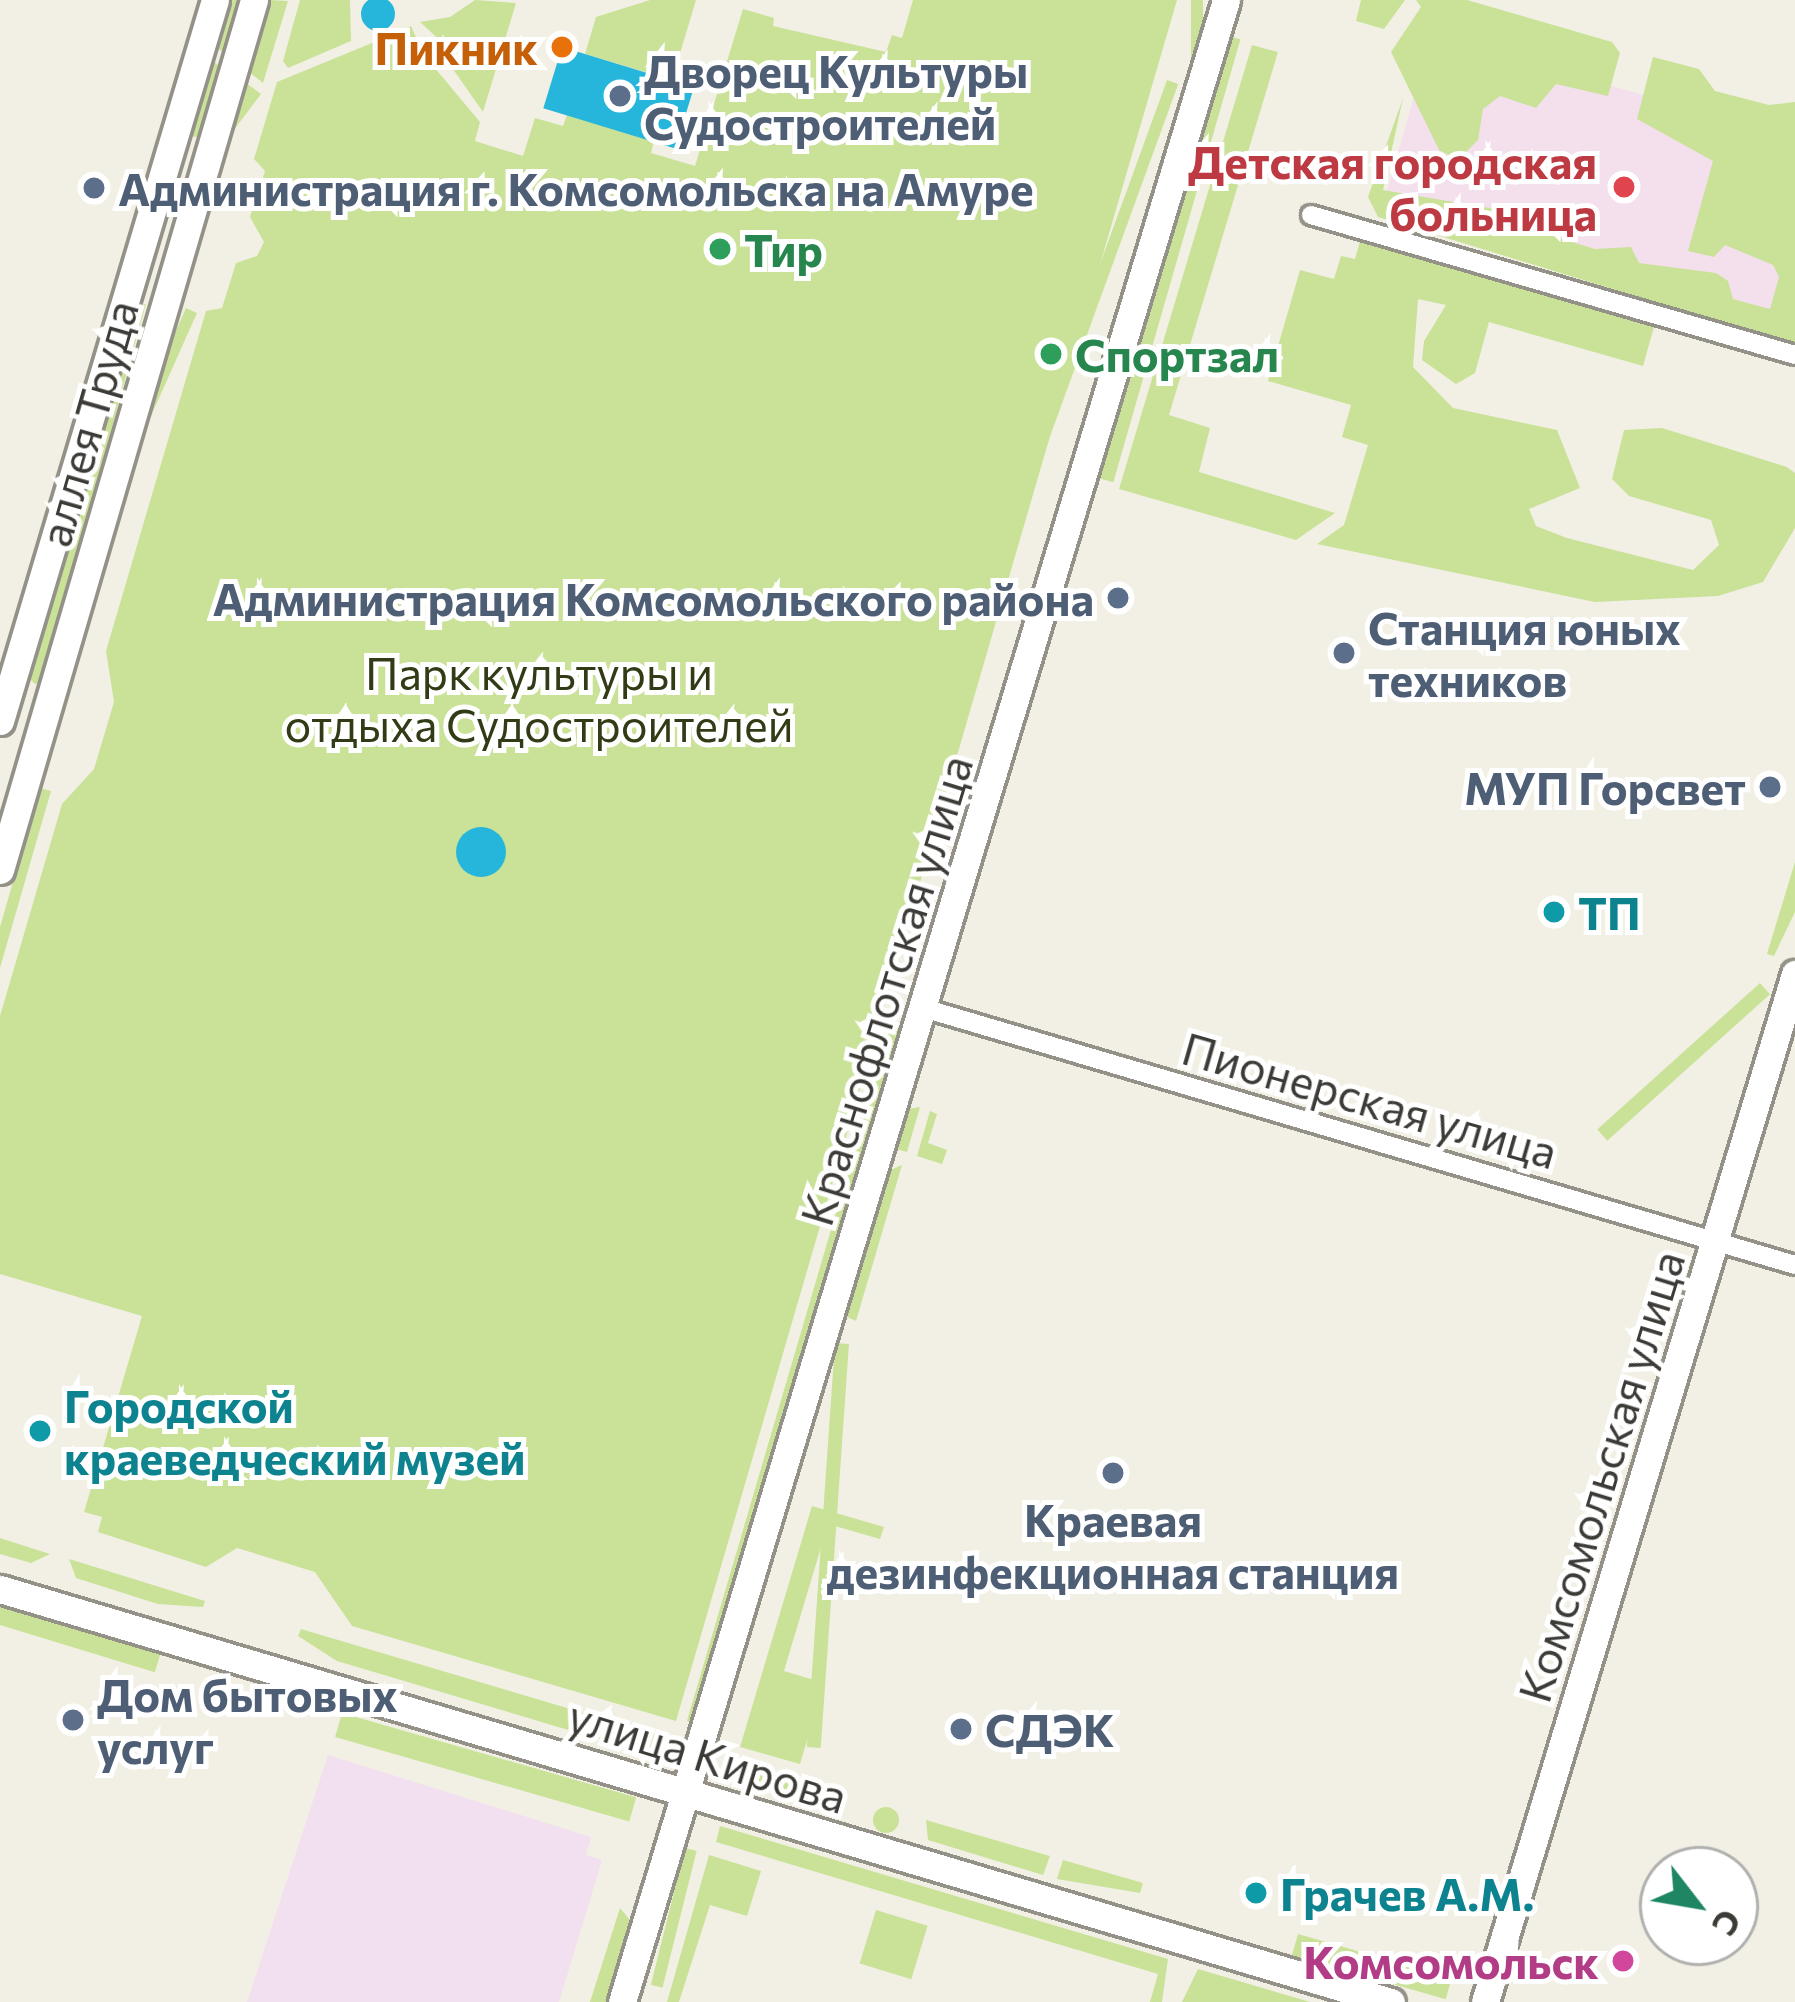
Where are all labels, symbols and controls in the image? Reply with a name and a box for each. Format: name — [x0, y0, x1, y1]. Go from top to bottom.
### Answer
place label: Пикник — [375, 20, 538, 74]
marker: Пикник — [549, 34, 575, 60]
place label: Дворец Культуры Судостроителей — [644, 43, 1028, 149]
marker: Дворец Культуры Судостроителей — [607, 83, 633, 109]
place label: Детская городская больница — [1188, 134, 1597, 240]
place label: Администрация г. Комсомольска на Амуре — [118, 161, 1034, 215]
marker: Детская городская больница — [1608, 171, 1640, 203]
marker: Администрация г. Комсомольска на Амуре — [81, 175, 107, 201]
place label: Тир — [744, 222, 823, 276]
marker: Тир — [707, 236, 733, 262]
street label: аллея Труда — [26, 294, 148, 552]
place label: Спортзал — [1075, 327, 1279, 381]
marker: Спортзал — [1038, 341, 1064, 367]
place label: Администрация Комсомольского района — [212, 571, 1094, 625]
marker: Администрация Комсомольского района — [1105, 585, 1131, 611]
place label: Станция юных техников — [1368, 600, 1681, 706]
marker: Станция юных техников — [1331, 640, 1357, 666]
park label: Парк культуры и отдыха Судостроителей — [284, 645, 794, 751]
street label: Краснофлотская улица — [788, 749, 982, 1231]
place label: МУП Горсвет — [1464, 760, 1746, 814]
marker: МУП Горсвет — [1757, 774, 1783, 800]
place label: ТП — [1578, 885, 1641, 939]
marker: ТП — [1541, 899, 1567, 925]
street label: Пионерская улица — [1177, 1020, 1563, 1178]
street label: Комсомольская улица — [1506, 1244, 1694, 1708]
place label: Городской краеведческий музей — [64, 1378, 526, 1484]
marker: Городской краеведческий музей — [27, 1418, 53, 1444]
marker: Краевая дезинфекционная станция — [1100, 1460, 1126, 1486]
place label: Краевая дезинфекционная станция — [827, 1492, 1399, 1598]
place label: Дом бытовых услуг — [97, 1667, 398, 1773]
street label: улица Кирова — [562, 1687, 854, 1823]
place label: СДЭК — [985, 1702, 1114, 1756]
marker: Дом бытовых услуг — [60, 1707, 86, 1733]
marker: СДЭК — [948, 1716, 974, 1742]
north arrow — [1639, 1846, 1759, 1966]
place label: Грачев А.М. — [1280, 1866, 1534, 1920]
marker: Грачев А.М. — [1243, 1880, 1269, 1906]
text: С — [1704, 1903, 1751, 1943]
place label: Комсомольск — [1303, 1934, 1599, 1988]
marker: Комсомольск — [1610, 1948, 1636, 1974]

